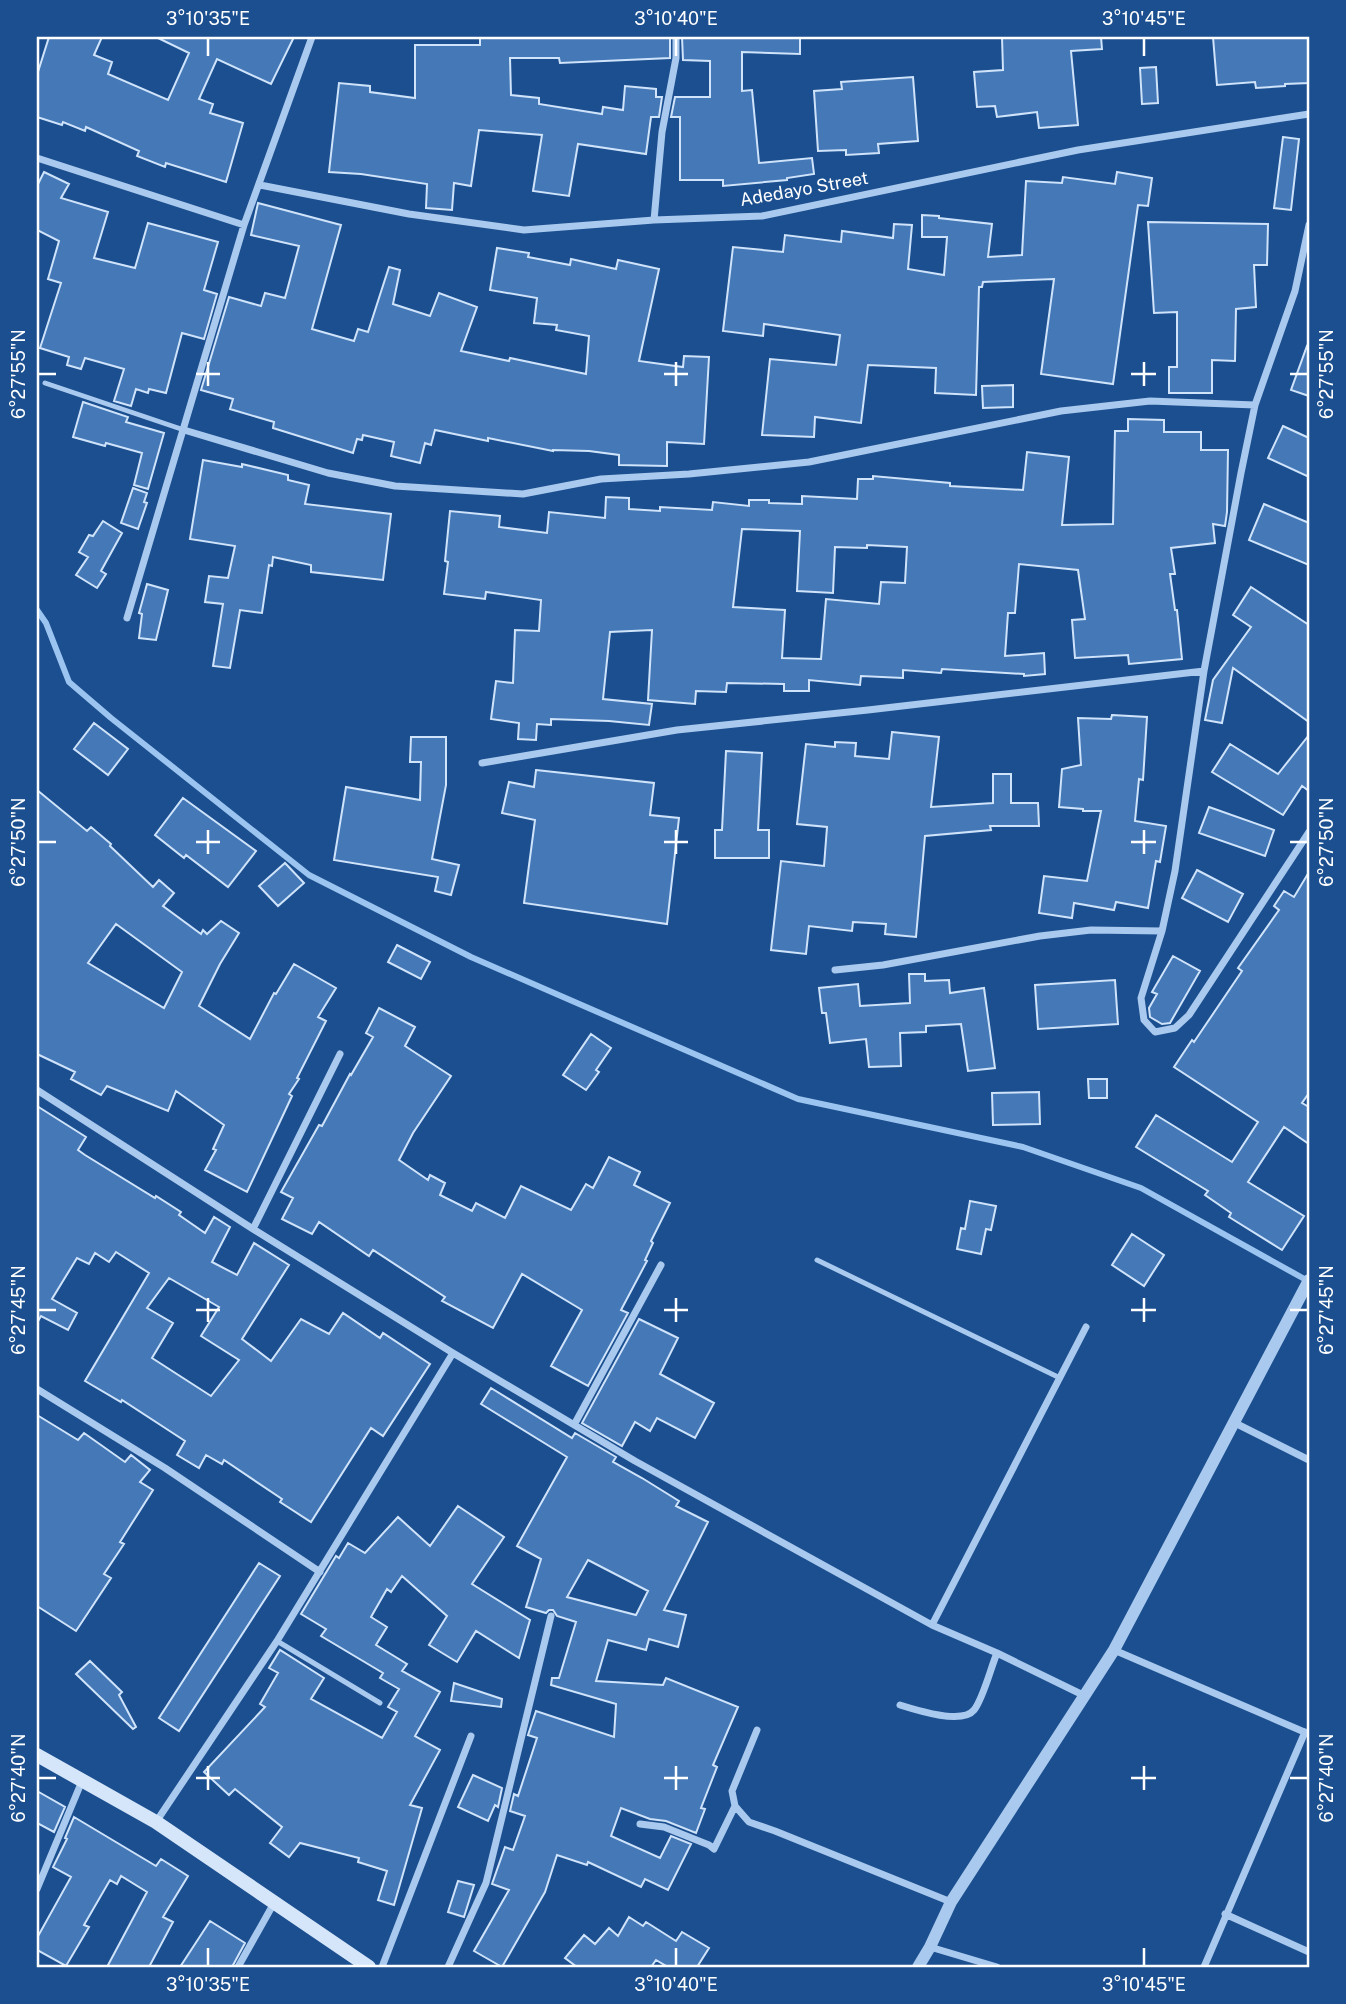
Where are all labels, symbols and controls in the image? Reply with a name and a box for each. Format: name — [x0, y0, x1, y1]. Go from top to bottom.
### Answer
text: 3°10'35"E — [166, 8, 250, 29]
text: 3°10'40"E — [634, 8, 718, 29]
text: 3°10'45"E — [1102, 8, 1186, 29]
street label: Adedayo Street — [738, 167, 870, 210]
text: 6°27'55"N — [8, 329, 29, 419]
text: 6°27'55"N — [1316, 329, 1337, 419]
text: 6°27'50"N — [8, 797, 29, 887]
text: 6°27'50"N — [1316, 797, 1337, 887]
text: 6°27'45"N — [8, 1265, 29, 1355]
text: 6°27'45"N — [1316, 1265, 1337, 1355]
text: 6°27'40"N — [8, 1733, 29, 1823]
text: 6°27'40"N — [1316, 1733, 1337, 1823]
text: 3°10'35"E — [166, 1974, 250, 1995]
text: 3°10'40"E — [634, 1974, 718, 1995]
text: 3°10'45"E — [1102, 1974, 1186, 1995]

